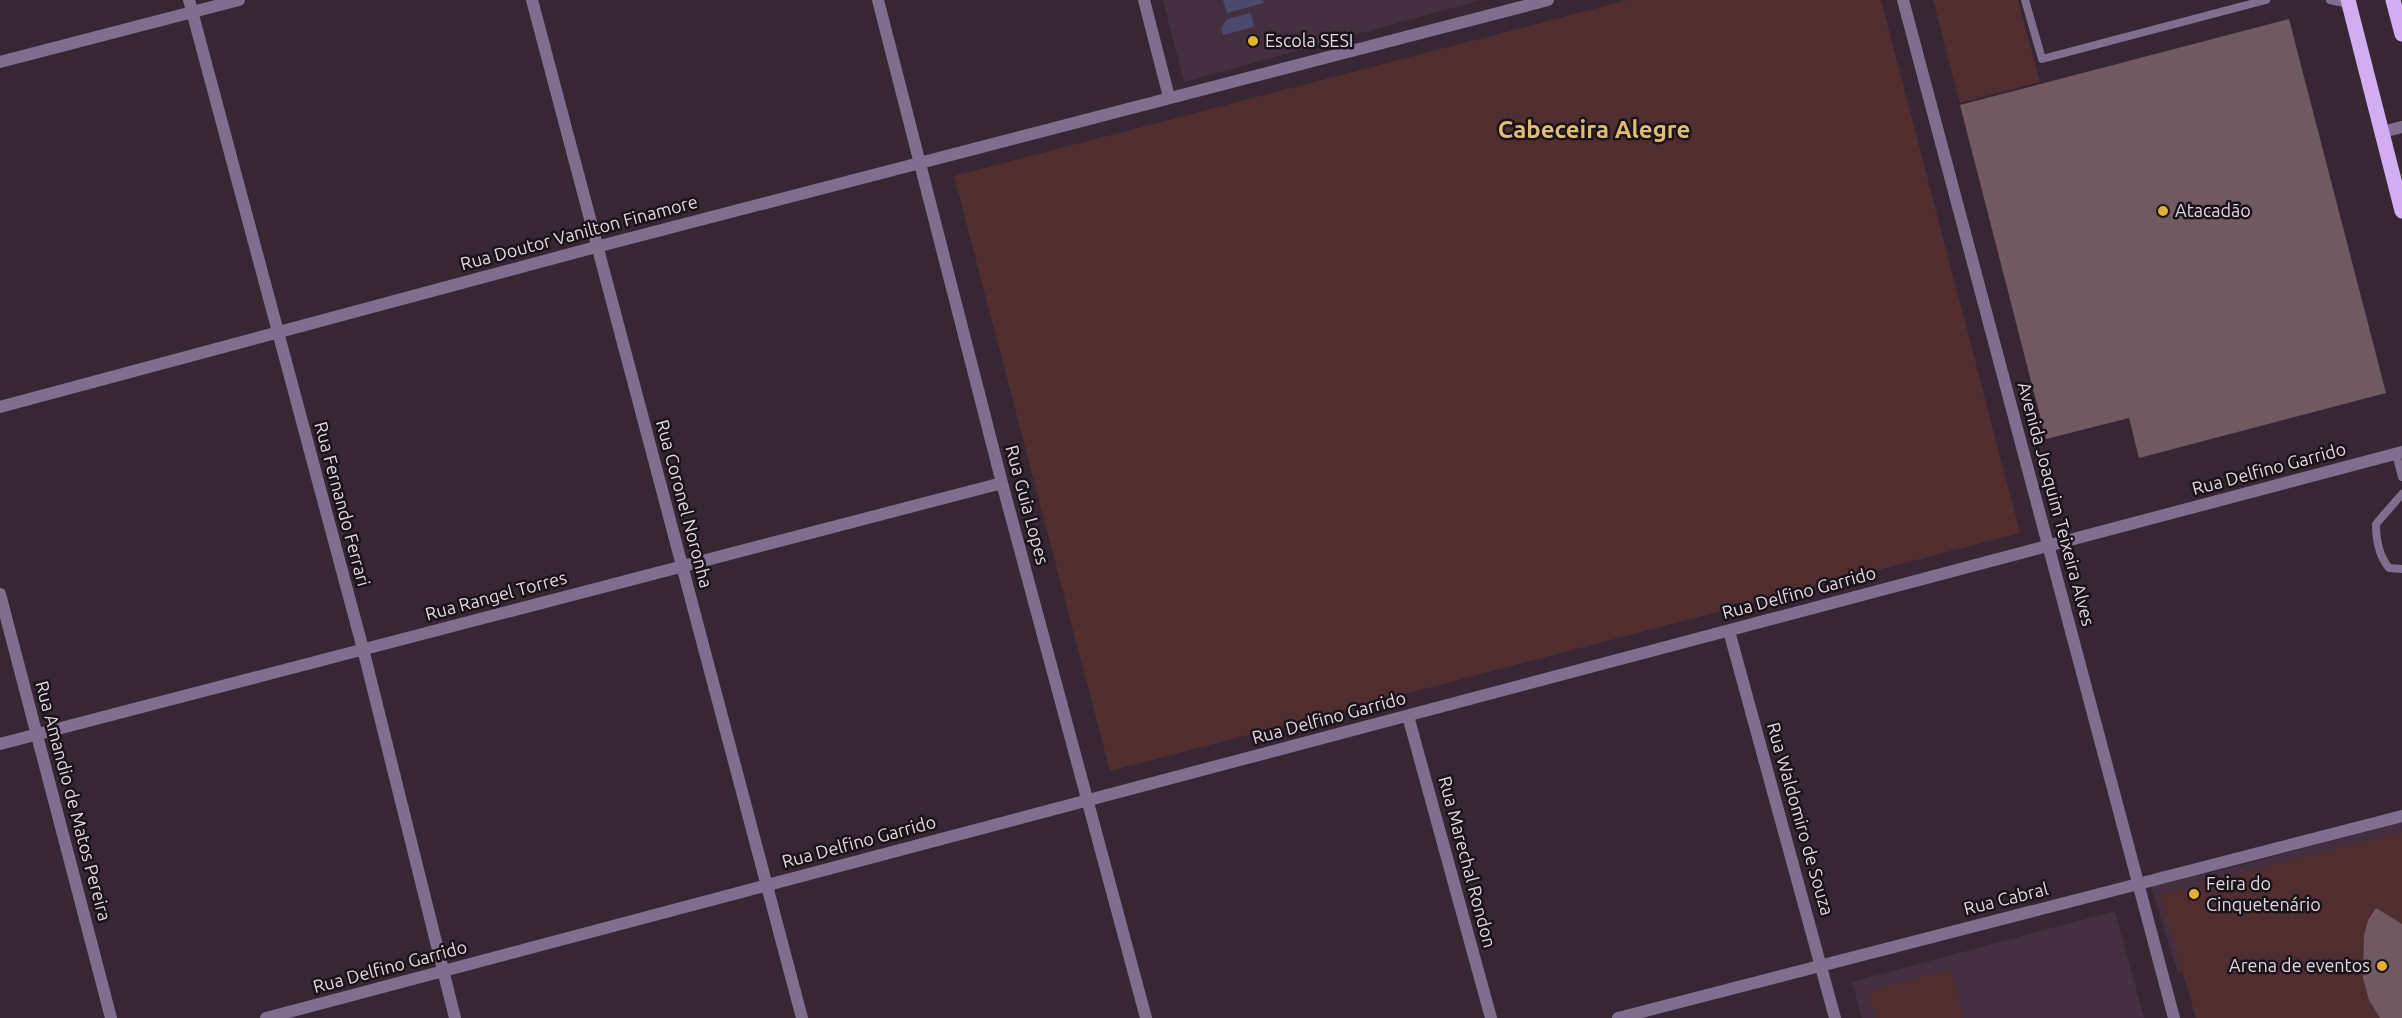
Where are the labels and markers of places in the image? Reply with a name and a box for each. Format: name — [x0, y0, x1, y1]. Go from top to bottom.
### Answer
place label: Escola SESI — [1265, 30, 1353, 50]
marker: Escola SESI — [1246, 34, 1260, 48]
place label: Atacadão — [2175, 200, 2251, 220]
marker: Atacadão — [2156, 204, 2170, 218]
place label: Feira do Cinquetenário — [2206, 873, 2321, 914]
marker: Feira do Cinquetenário — [2187, 887, 2201, 901]
place label: Arena de eventos — [2229, 955, 2370, 975]
marker: Arena de eventos — [2375, 959, 2389, 973]

